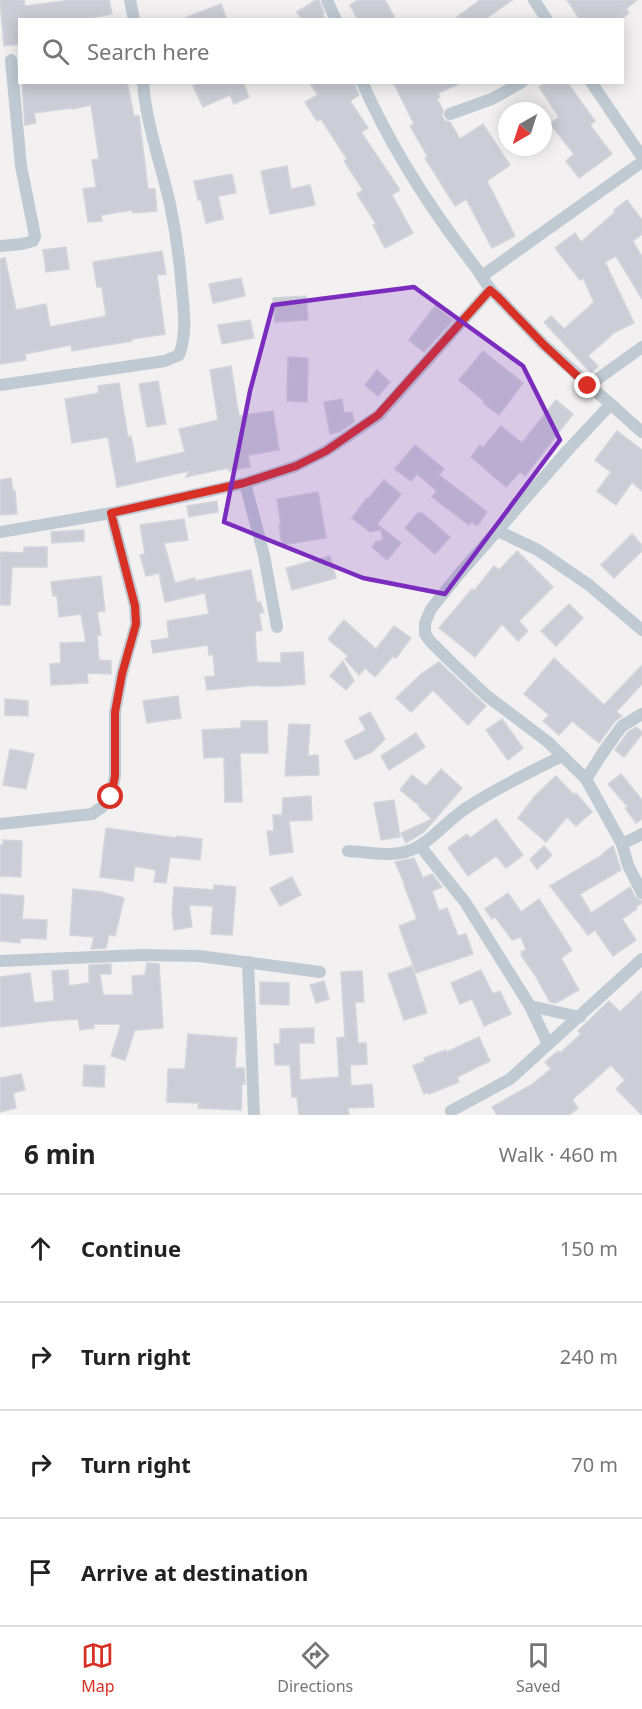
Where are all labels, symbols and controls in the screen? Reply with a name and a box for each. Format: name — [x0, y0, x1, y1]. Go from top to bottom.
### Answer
search box — [18, 18, 624, 84]
icon: search — [39, 35, 72, 68]
text: Search here — [87, 36, 209, 66]
north arrow — [498, 102, 552, 156]
route end — [574, 372, 600, 398]
route start — [97, 783, 123, 809]
text: 6 min — [24, 1136, 96, 1172]
text: Walk · 460 m — [499, 1141, 618, 1168]
icon: ahead — [24, 1232, 57, 1265]
text: Continue — [81, 1233, 181, 1263]
text: 150 m — [560, 1235, 618, 1262]
icon: right — [24, 1340, 57, 1373]
text: Turn right — [81, 1341, 191, 1371]
text: 240 m — [560, 1343, 618, 1370]
icon: right — [24, 1448, 57, 1481]
text: Turn right — [81, 1449, 191, 1479]
text: 70 m — [571, 1451, 618, 1478]
icon: arrive — [24, 1556, 57, 1589]
text: Arrive at destination — [81, 1557, 308, 1587]
tab: Map — [81, 1639, 115, 1697]
tab: Directions — [277, 1639, 353, 1697]
tab: Saved — [516, 1639, 561, 1697]

